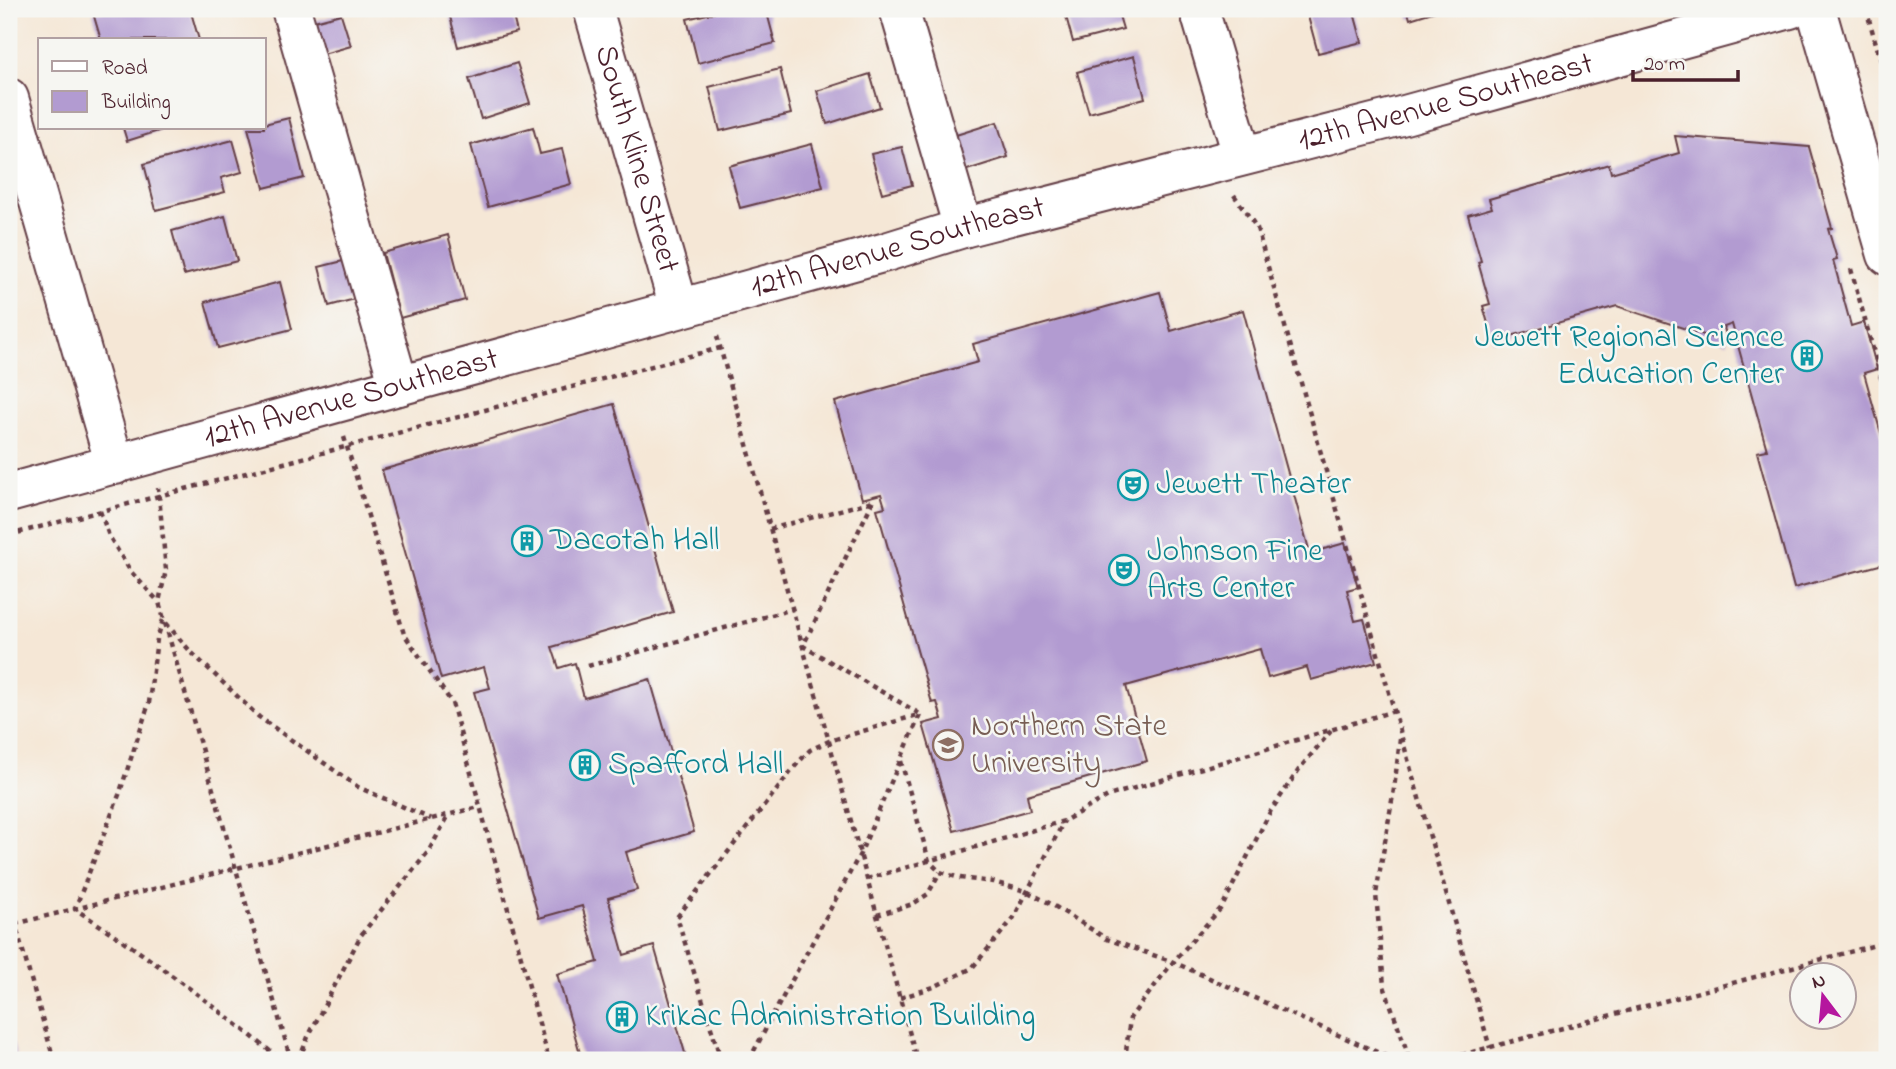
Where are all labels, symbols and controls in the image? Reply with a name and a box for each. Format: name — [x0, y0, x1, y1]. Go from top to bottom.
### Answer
legend — [38, 38, 266, 130]
scale bar — [1633, 38, 1738, 82]
street label: South Kline Street — [581, 40, 691, 279]
street label: 12th Avenue Southeast — [1293, 41, 1599, 165]
text: 20 m — [1644, 50, 1685, 80]
text: Road — [102, 54, 148, 84]
text: Building — [101, 88, 171, 120]
street label: 12th Avenue Southeast — [745, 184, 1050, 312]
place label: Jewett Regional Science Education Center — [1475, 315, 1785, 399]
street label: 12th Avenue Southeast — [199, 336, 504, 462]
building icon: Jewett Regional Science Education Center — [1790, 339, 1824, 373]
place label: Jewett Theater — [1156, 462, 1351, 509]
theatre icon: Jewett Theater — [1116, 468, 1150, 502]
place label: Dacotah Hall — [549, 518, 719, 565]
building icon: Dacotah Hall — [510, 524, 544, 558]
place label: Johnson Fine Arts Center — [1147, 529, 1323, 613]
theatre icon: Johnson Fine Arts Center — [1107, 553, 1141, 587]
place label: Northern State University — [971, 704, 1167, 788]
school or university icon: Northern State University — [931, 728, 965, 762]
place label: Spafford Hall — [608, 742, 783, 789]
building icon: Spafford Hall — [568, 748, 602, 782]
north arrow — [1787, 960, 1857, 1030]
text: N — [1809, 967, 1829, 997]
place label: Krikac Administration Building — [645, 994, 1036, 1041]
building icon: Krikac Administration Building — [605, 1000, 639, 1034]

